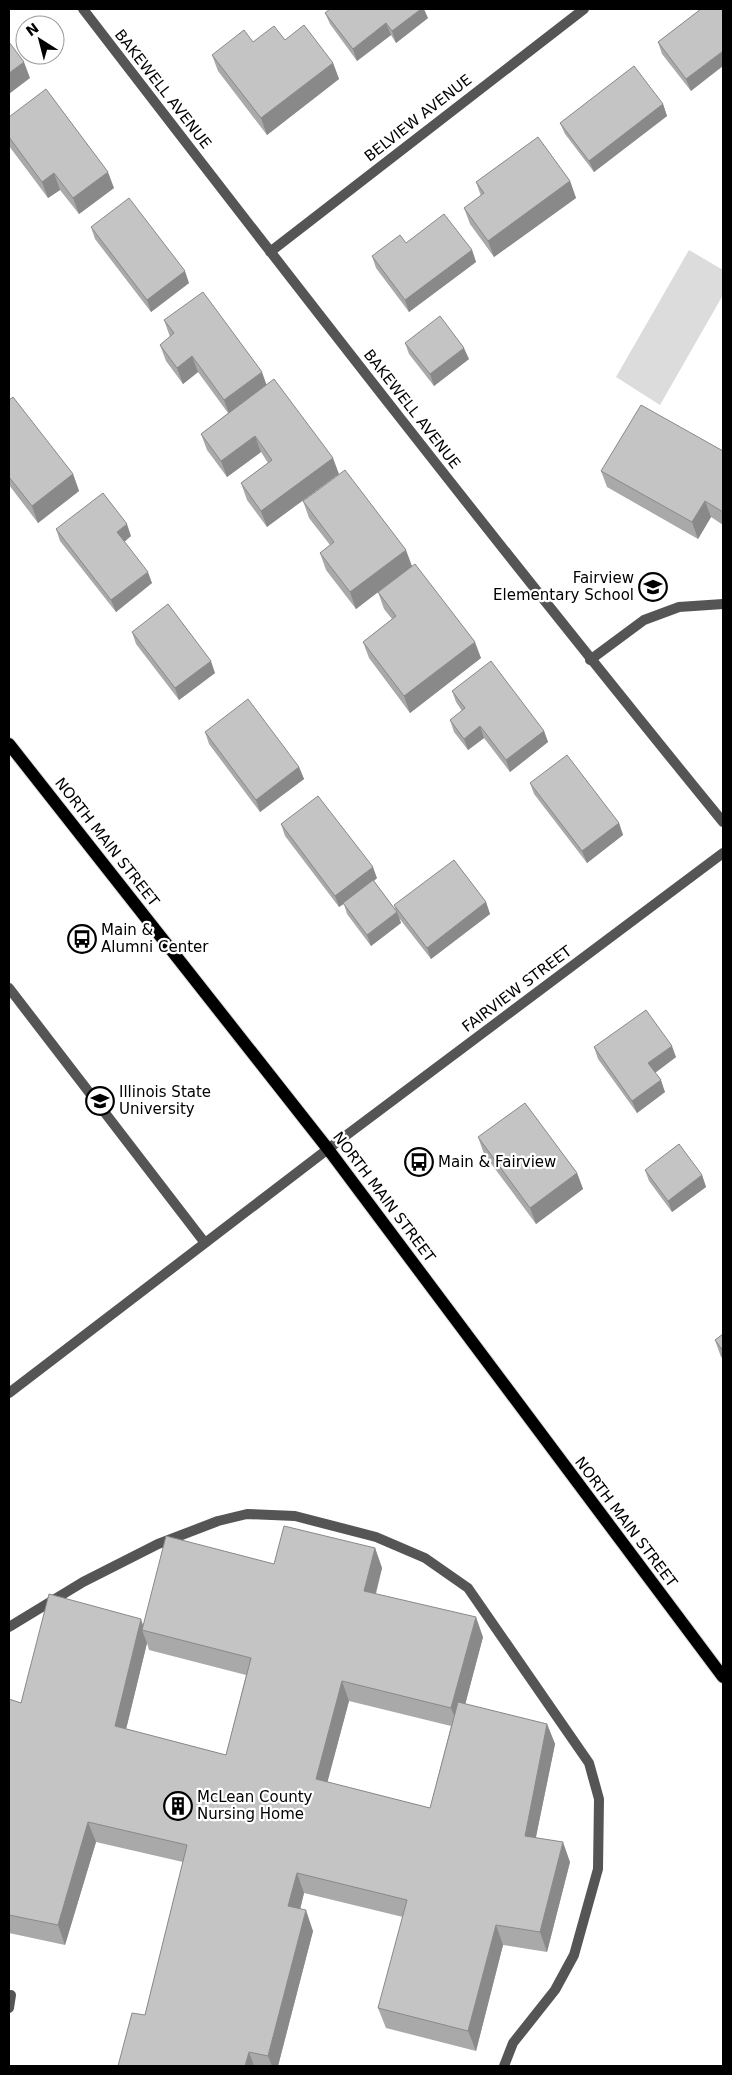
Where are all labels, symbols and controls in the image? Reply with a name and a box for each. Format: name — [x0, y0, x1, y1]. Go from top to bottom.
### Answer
north arrow — [15, 15, 65, 65]
text: N — [23, 20, 42, 39]
street label: BAKEWELL AVENUE — [111, 26, 215, 152]
street label: BELVIEW AVENUE — [361, 71, 475, 165]
street label: BAKEWELL AVENUE — [360, 346, 464, 472]
place label: Fairview Elementary School — [493, 569, 634, 604]
school or university icon: Fairview Elementary School — [638, 572, 668, 602]
street label: NORTH MAIN STREET — [51, 774, 163, 911]
place label: Main & Alumni Center — [101, 921, 209, 956]
bus stop icon: Main & Alumni Center — [67, 924, 97, 954]
street label: FAIRVIEW STREET — [459, 941, 576, 1036]
place label: Illinois State University — [119, 1083, 211, 1118]
school or university icon: Illinois State University — [85, 1086, 115, 1116]
street label: NORTH MAIN STREET — [329, 1128, 439, 1266]
bus stop icon: Main & Fairview — [404, 1147, 434, 1177]
place label: Main & Fairview — [438, 1153, 556, 1171]
street label: NORTH MAIN STREET — [571, 1453, 681, 1591]
place label: McLean County Nursing Home — [197, 1788, 313, 1823]
building icon: McLean County Nursing Home — [163, 1791, 193, 1821]

